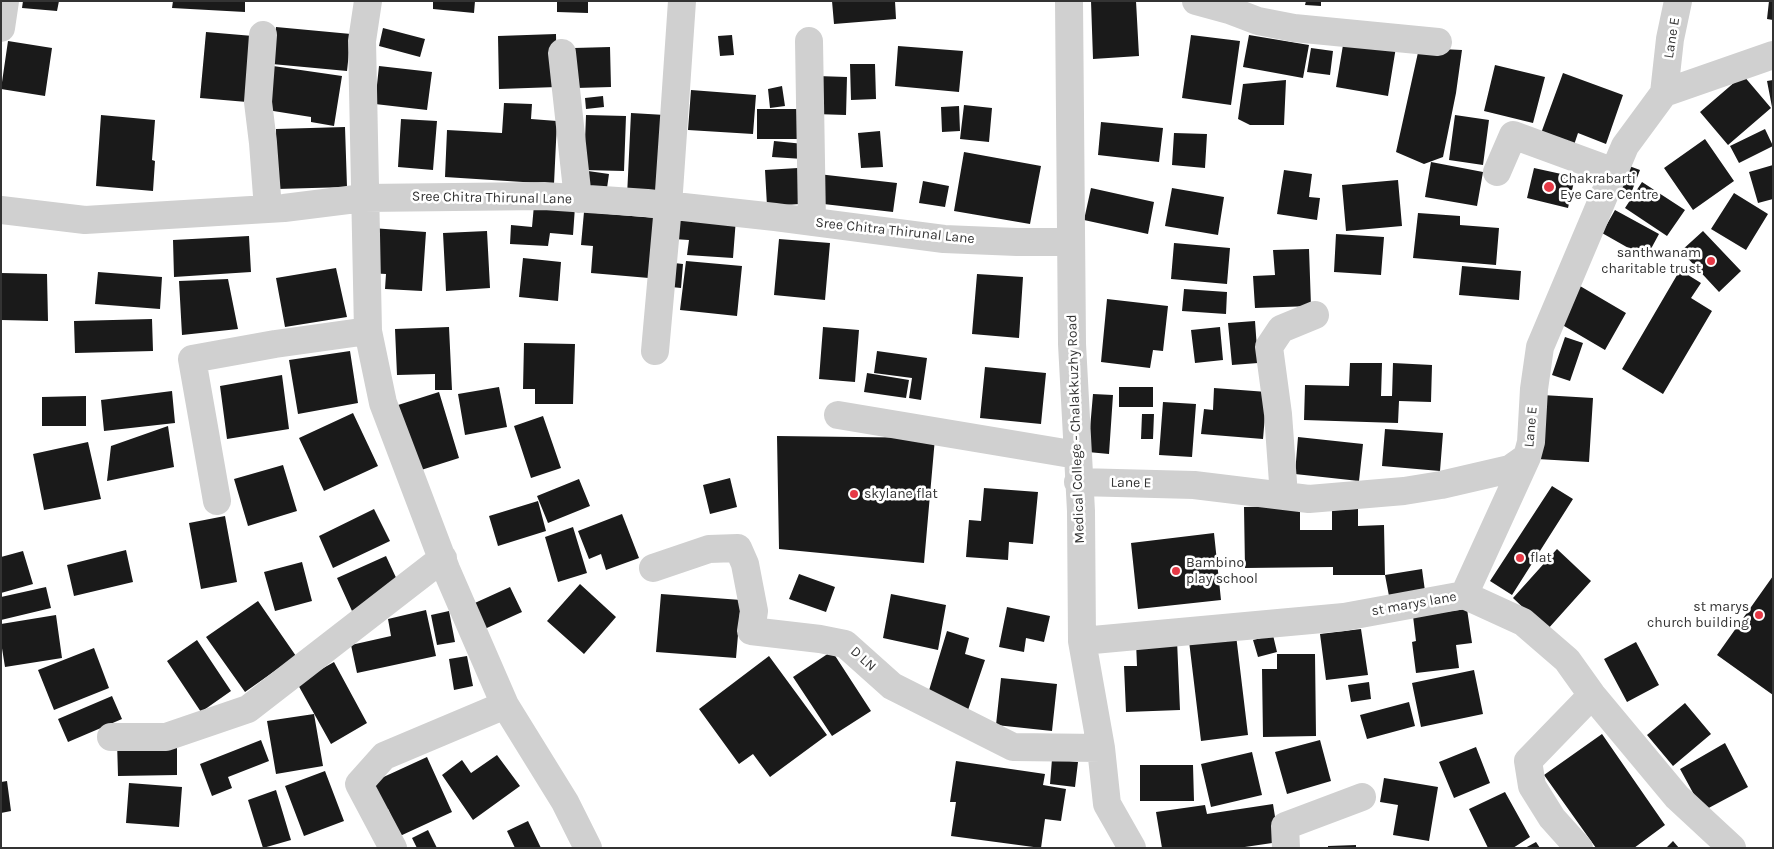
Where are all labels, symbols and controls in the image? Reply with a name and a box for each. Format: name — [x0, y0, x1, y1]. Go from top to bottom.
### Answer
street label: Lane E — [1660, 16, 1684, 60]
place label: Chakrabarti Eye Care Centre — [1560, 171, 1658, 203]
marker: Chakrabarti Eye Care Centre — [1542, 180, 1556, 194]
street label: Sree Chitra Thirunal Lane — [412, 188, 572, 208]
street label: Sree Chitra Thirunal Lane — [814, 214, 976, 248]
place label: santhwanam charitable trust — [1601, 245, 1701, 278]
marker: santhwanam charitable trust — [1705, 255, 1717, 267]
street label: Medical College - Chalakkuzhy Road — [1064, 314, 1088, 544]
street label: Lane E — [1521, 406, 1541, 448]
street label: Lane E — [1110, 474, 1152, 492]
place label: skylane flat — [864, 486, 938, 502]
marker: skylane flat — [848, 488, 860, 500]
place label: flat — [1530, 550, 1552, 566]
marker: flat — [1514, 552, 1526, 564]
place label: Bambino play school — [1186, 555, 1258, 588]
marker: Bambino play school — [1170, 565, 1182, 577]
street label: st marys lane — [1370, 588, 1458, 620]
place label: st marys church building — [1647, 599, 1749, 632]
marker: st marys church building — [1753, 609, 1765, 621]
street label: D LN — [847, 643, 879, 675]

